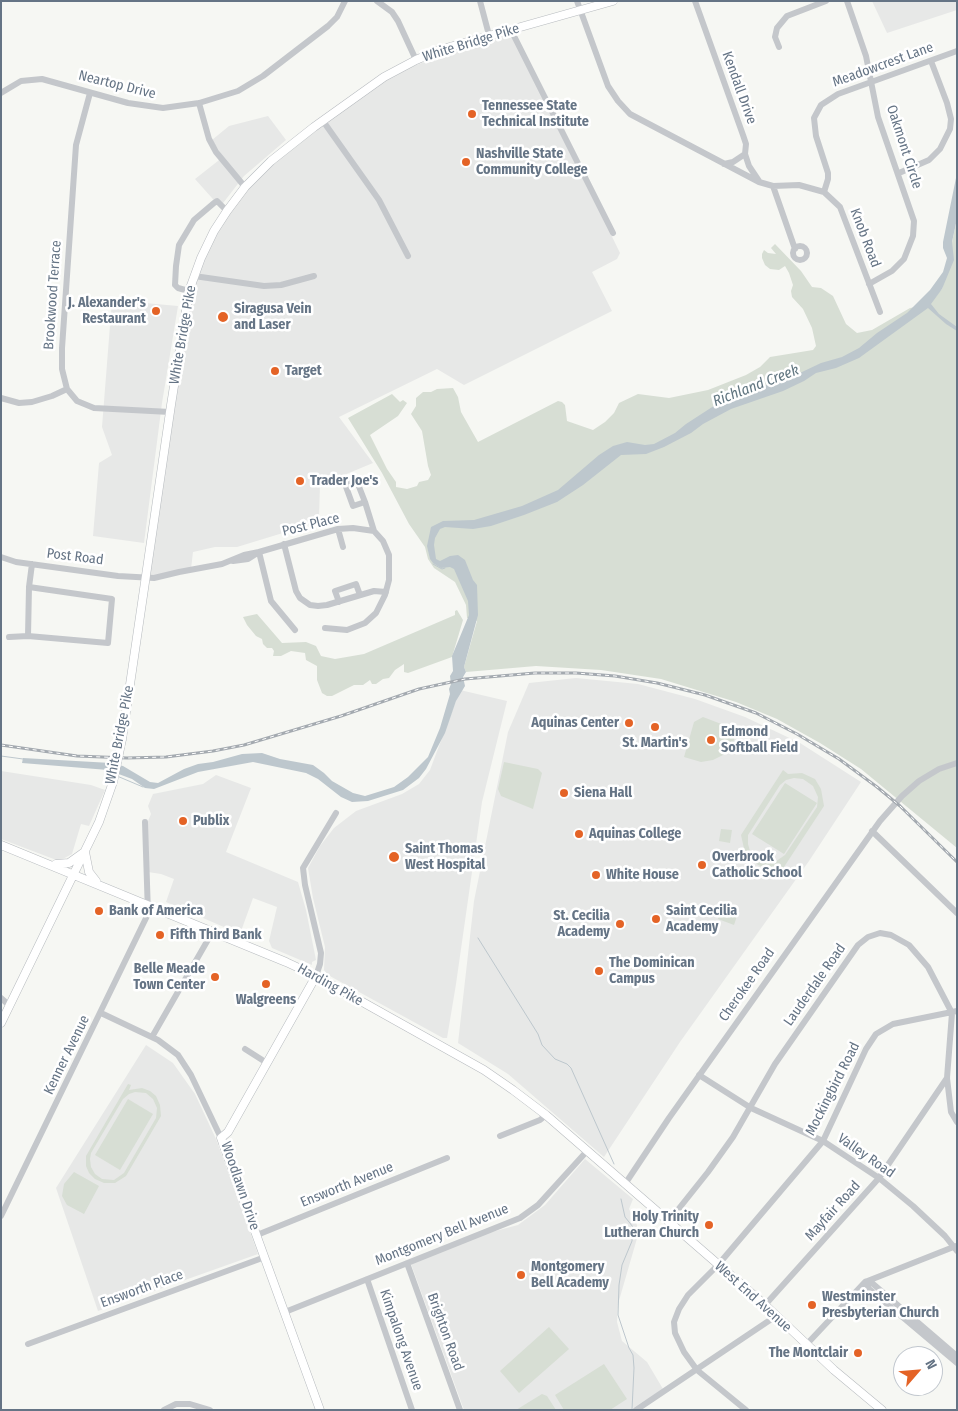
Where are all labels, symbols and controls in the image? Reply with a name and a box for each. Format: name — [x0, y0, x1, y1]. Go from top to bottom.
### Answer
street label: White Bridge Pike — [421, 20, 521, 66]
street label: Meadowcrest Lane — [830, 39, 936, 91]
street label: Kendall Drive — [718, 49, 760, 127]
street label: Neartop Drive — [77, 67, 157, 103]
place label: Tennessee State Technical Institute — [482, 98, 589, 130]
street label: Oakmont Circle — [883, 103, 925, 191]
marker: Tennessee State Technical Institute — [466, 108, 478, 120]
place label: Nashville State Community College — [476, 146, 588, 178]
marker: Nashville State Community College — [460, 156, 472, 168]
street label: Knob Road — [846, 206, 884, 270]
street label: Brookwood Terrace — [41, 240, 65, 350]
street label: White Bridge Pike — [166, 284, 200, 386]
place label: J. Alexander's Restaurant — [68, 295, 146, 328]
place label: Siragusa Vein and Laser — [234, 301, 312, 334]
marker: J. Alexander's Restaurant — [150, 305, 162, 317]
marker: Siragusa Vein and Laser — [216, 310, 230, 324]
water label: Richland Creek — [710, 361, 802, 411]
place label: Target — [285, 363, 322, 379]
marker: Target — [269, 365, 281, 377]
place label: Trader Joe's — [310, 473, 379, 489]
marker: Trader Joe's — [294, 475, 306, 487]
street label: Post Place — [281, 510, 341, 540]
street label: Post Road — [46, 545, 104, 569]
street label: White Bridge Pike — [102, 684, 138, 786]
place label: Aquinas Center — [531, 715, 619, 731]
marker: Aquinas Center — [623, 717, 635, 729]
marker: St. Martin's — [649, 721, 661, 733]
place label: Edmond Softball Field — [721, 724, 798, 756]
marker: Edmond Softball Field — [705, 734, 717, 746]
place label: St. Martin's — [622, 735, 688, 751]
place label: Siena Hall — [574, 785, 632, 801]
marker: Siena Hall — [558, 787, 570, 799]
place label: Publix — [193, 813, 229, 829]
marker: Publix — [177, 815, 189, 827]
place label: Aquinas College — [589, 826, 681, 842]
marker: Aquinas College — [573, 828, 585, 840]
place label: Saint Thomas West Hospital — [405, 841, 485, 874]
place label: Overbrook Catholic School — [712, 849, 802, 882]
marker: Saint Thomas West Hospital — [387, 850, 401, 864]
marker: Overbrook Catholic School — [696, 859, 708, 871]
place label: White House — [606, 867, 679, 883]
marker: White House — [590, 869, 602, 881]
place label: Bank of America — [109, 903, 203, 919]
place label: Saint Cecilia Academy — [666, 903, 737, 936]
marker: Bank of America — [93, 905, 105, 917]
place label: St. Cecilia Academy — [553, 908, 610, 940]
marker: Saint Cecilia Academy — [650, 913, 662, 925]
marker: St. Cecilia Academy — [614, 918, 626, 930]
place label: Fifth Third Bank — [170, 927, 262, 943]
marker: Fifth Third Bank — [154, 929, 166, 941]
street label: Lauderdale Road — [781, 941, 849, 1029]
street label: Cherokee Road — [716, 945, 778, 1025]
place label: The Dominican Campus — [609, 955, 695, 988]
street label: Harding Pike — [294, 960, 366, 1010]
place label: Belle Meade Town Center — [133, 961, 205, 994]
marker: The Dominican Campus — [593, 965, 605, 977]
marker: Belle Meade Town Center — [209, 971, 221, 983]
marker: Walgreens — [260, 978, 272, 990]
place label: Walgreens — [236, 992, 296, 1008]
street label: Kenner Avenue — [41, 1013, 93, 1097]
street label: Mockingbird Road — [802, 1039, 864, 1139]
street label: Valley Road — [834, 1130, 898, 1182]
street label: Woodlawn Drive — [217, 1140, 263, 1232]
street label: Ensworth Avenue — [298, 1159, 396, 1211]
street label: Mayfair Road — [802, 1178, 864, 1244]
street label: Montgomery Bell Avenue — [373, 1201, 511, 1269]
place label: Holy Trinity Lutheran Church — [604, 1209, 699, 1242]
marker: Holy Trinity Lutheran Church — [703, 1219, 715, 1231]
street label: West End Avenue — [711, 1258, 795, 1336]
place label: Montgomery Bell Academy — [531, 1259, 609, 1292]
street label: Ensworth Place — [98, 1266, 186, 1312]
marker: Montgomery Bell Academy — [515, 1269, 527, 1281]
street label: Kimpalong Avenue — [376, 1287, 426, 1393]
place label: Westminster Presbyterian Church — [822, 1289, 939, 1321]
street label: Brighton Road — [423, 1291, 467, 1373]
marker: Westminster Presbyterian Church — [806, 1299, 818, 1311]
place label: The Montclair — [769, 1345, 848, 1361]
north arrow — [893, 1346, 943, 1396]
marker: The Montclair — [852, 1347, 864, 1359]
text: N — [921, 1357, 940, 1372]

